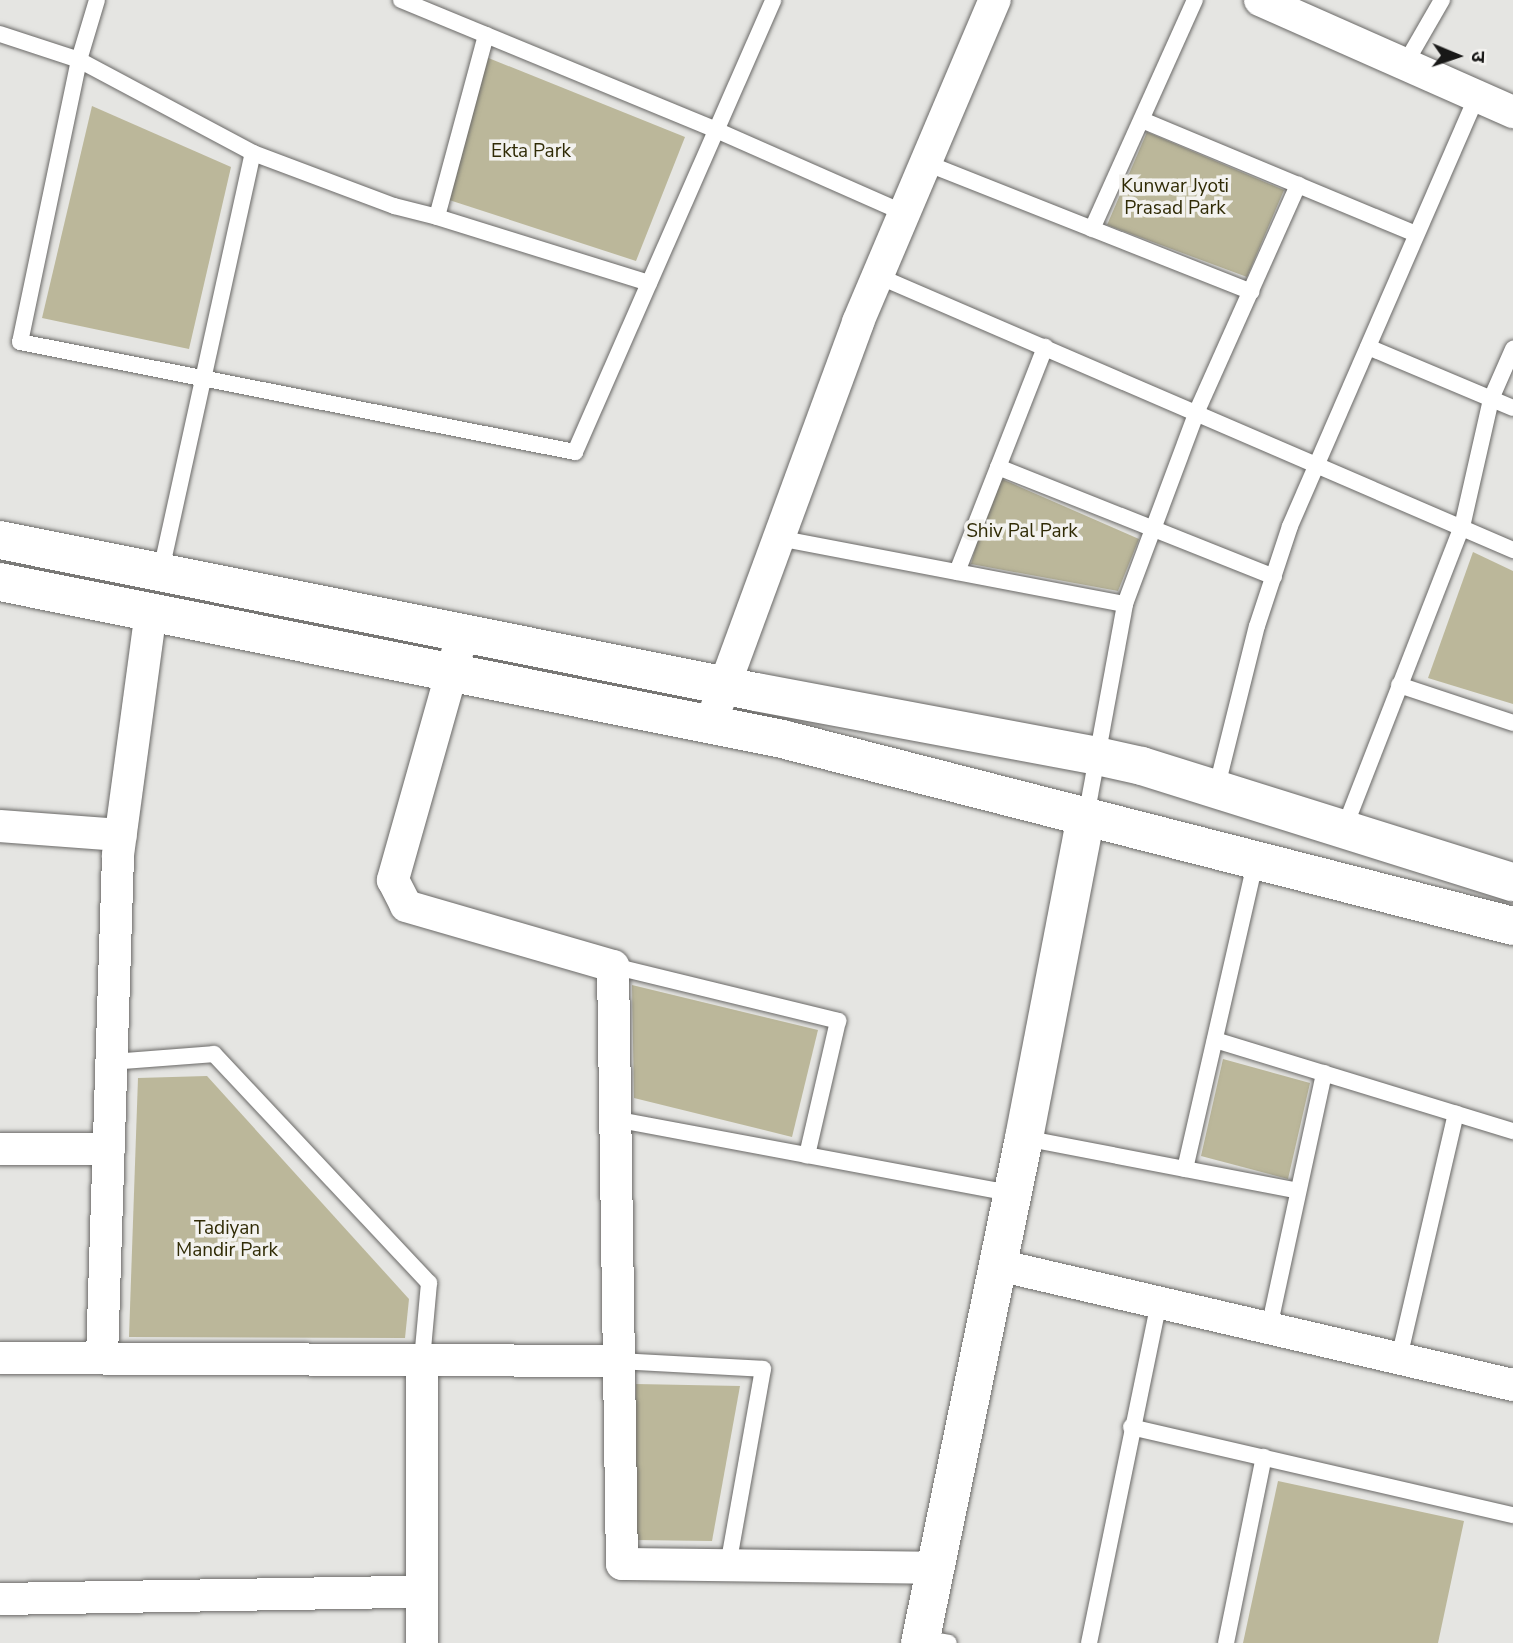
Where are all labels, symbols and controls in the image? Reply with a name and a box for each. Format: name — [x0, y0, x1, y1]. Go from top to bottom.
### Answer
north arrow — [1422, 21, 1492, 91]
text: उ — [1465, 51, 1491, 63]
park label: Ekta Park — [491, 141, 571, 163]
park label: Kunwar Jyoti Prasad Park — [1121, 176, 1229, 220]
park label: Shiv Pal Park — [966, 521, 1078, 543]
park label: Tadiyan Mandir Park — [176, 1218, 278, 1262]

